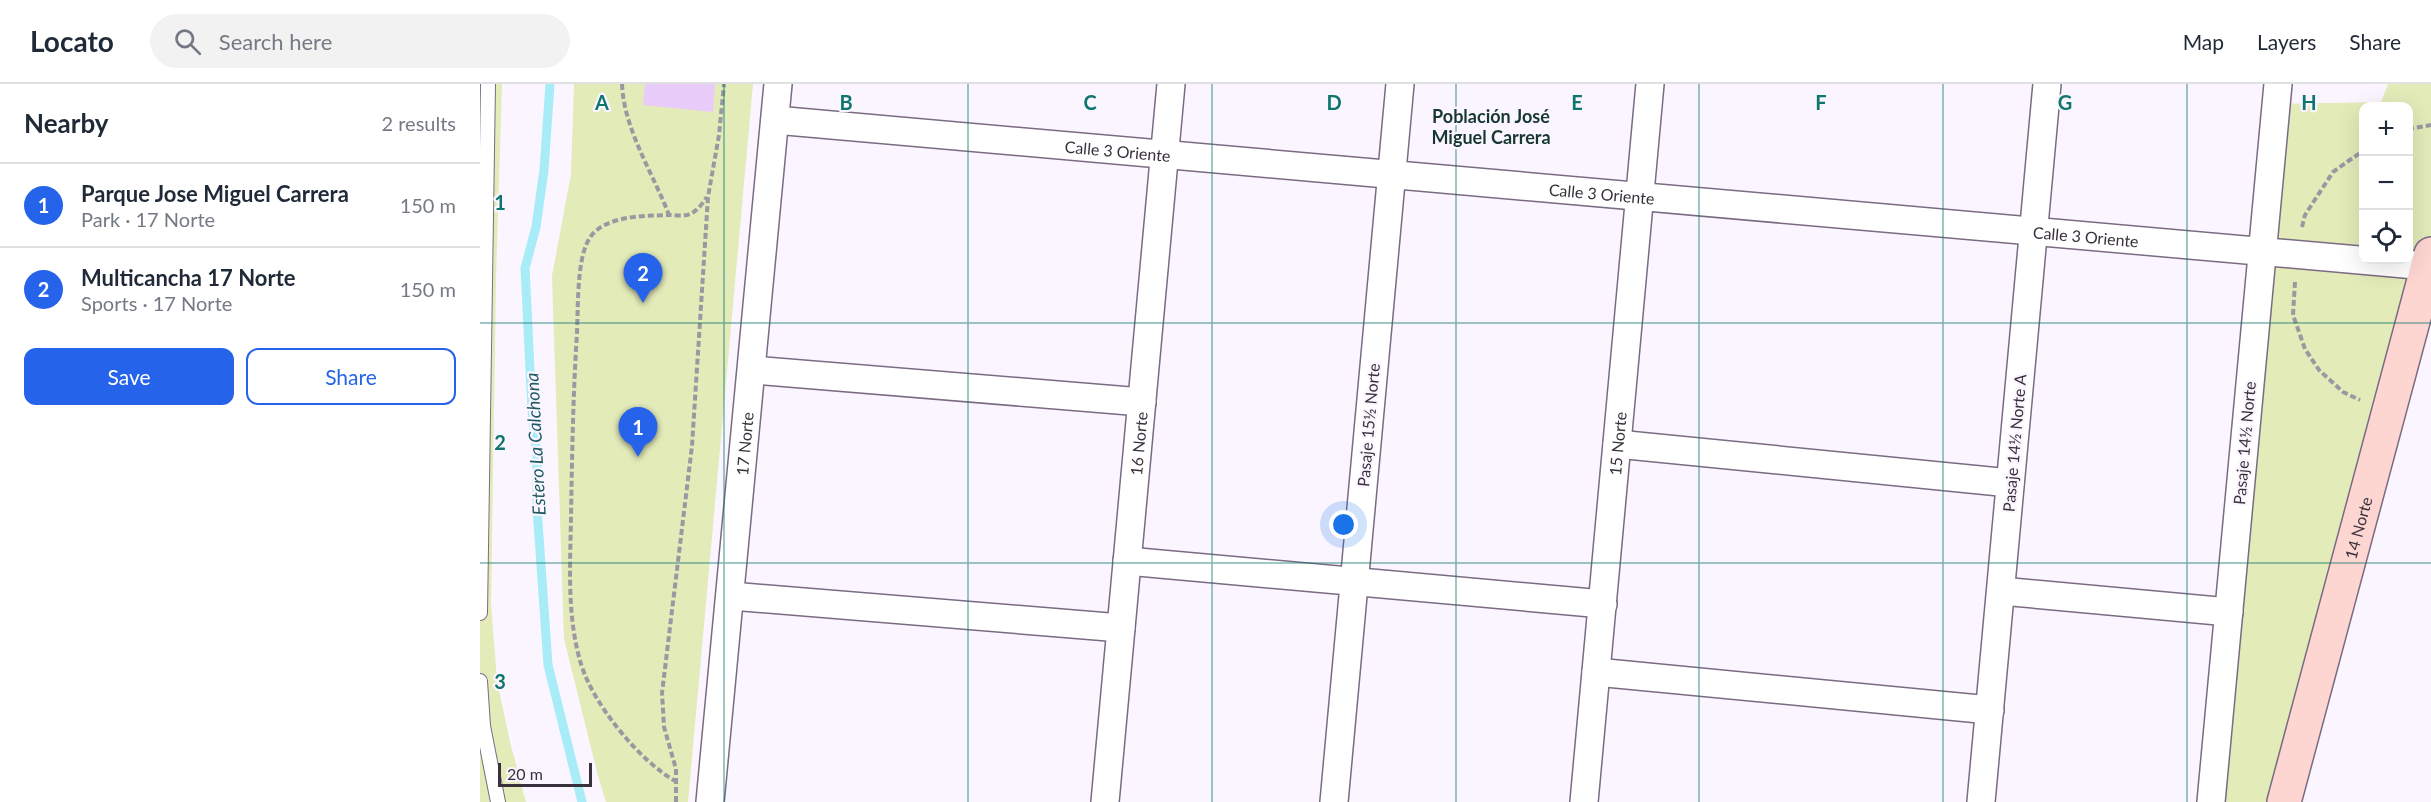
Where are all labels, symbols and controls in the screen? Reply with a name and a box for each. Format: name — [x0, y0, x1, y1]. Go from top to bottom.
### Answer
search box — [150, 14, 570, 68]
text: Locato — [30, 24, 114, 58]
icon: search — [171, 25, 204, 58]
text: Search here — [219, 28, 332, 55]
text: Map — [2183, 29, 2224, 54]
text: Layers — [2257, 29, 2316, 54]
text: Share — [2349, 29, 2401, 54]
text: A — [594, 90, 609, 114]
text: B — [839, 90, 853, 114]
text: C — [1083, 90, 1097, 114]
text: D — [1326, 90, 1342, 114]
text: E — [1571, 90, 1583, 114]
text: F — [1815, 90, 1827, 114]
text: G — [2058, 90, 2072, 114]
text: H — [2301, 90, 2317, 114]
map controls — [2359, 102, 2413, 264]
button: + — [2359, 102, 2413, 156]
district label: Población José Miguel Carrera — [1431, 105, 1551, 148]
text: Nearby — [24, 107, 109, 139]
text: 2 results — [381, 111, 456, 135]
street label: Calle 3 Oriente — [1064, 136, 1171, 164]
button: − — [2359, 156, 2413, 210]
street label: Calle 3 Oriente — [1548, 179, 1655, 207]
text: Parque Jose Miguel Carrera — [81, 180, 349, 207]
text: 1 — [494, 190, 506, 214]
text: 1 — [38, 193, 49, 217]
text: 150 m — [400, 193, 456, 217]
text: Park · 17 Norte — [81, 207, 215, 231]
button: locate — [2359, 210, 2413, 264]
street label: Calle 3 Oriente — [2032, 222, 2139, 250]
pin: 2 — [624, 254, 662, 303]
text: Multicancha 17 Norte — [81, 264, 295, 291]
text: 2 — [38, 277, 49, 301]
text: 150 m — [400, 277, 456, 301]
text: Sports · 17 Norte — [81, 291, 232, 315]
button: Save — [24, 348, 234, 405]
button: Share — [246, 348, 456, 405]
street label: Pasaje 15½ Norte — [1353, 362, 1383, 488]
water label: Estero La Calchona — [520, 372, 550, 516]
street label: Pasaje 14½ Norte A — [1999, 373, 2030, 513]
street label: Pasaje 14½ Norte — [2229, 380, 2259, 506]
pin: 1 — [618, 408, 658, 457]
street label: 17 Norte — [731, 411, 756, 476]
street label: 16 Norte — [1126, 411, 1150, 476]
street label: 15 Norte — [1605, 411, 1629, 476]
text: 2 — [494, 430, 506, 454]
street label: 14 Norte — [2340, 494, 2375, 561]
your location — [1329, 510, 1358, 539]
text: 3 — [494, 669, 506, 693]
scale bar — [498, 760, 592, 788]
text: 20 m — [507, 764, 543, 783]

